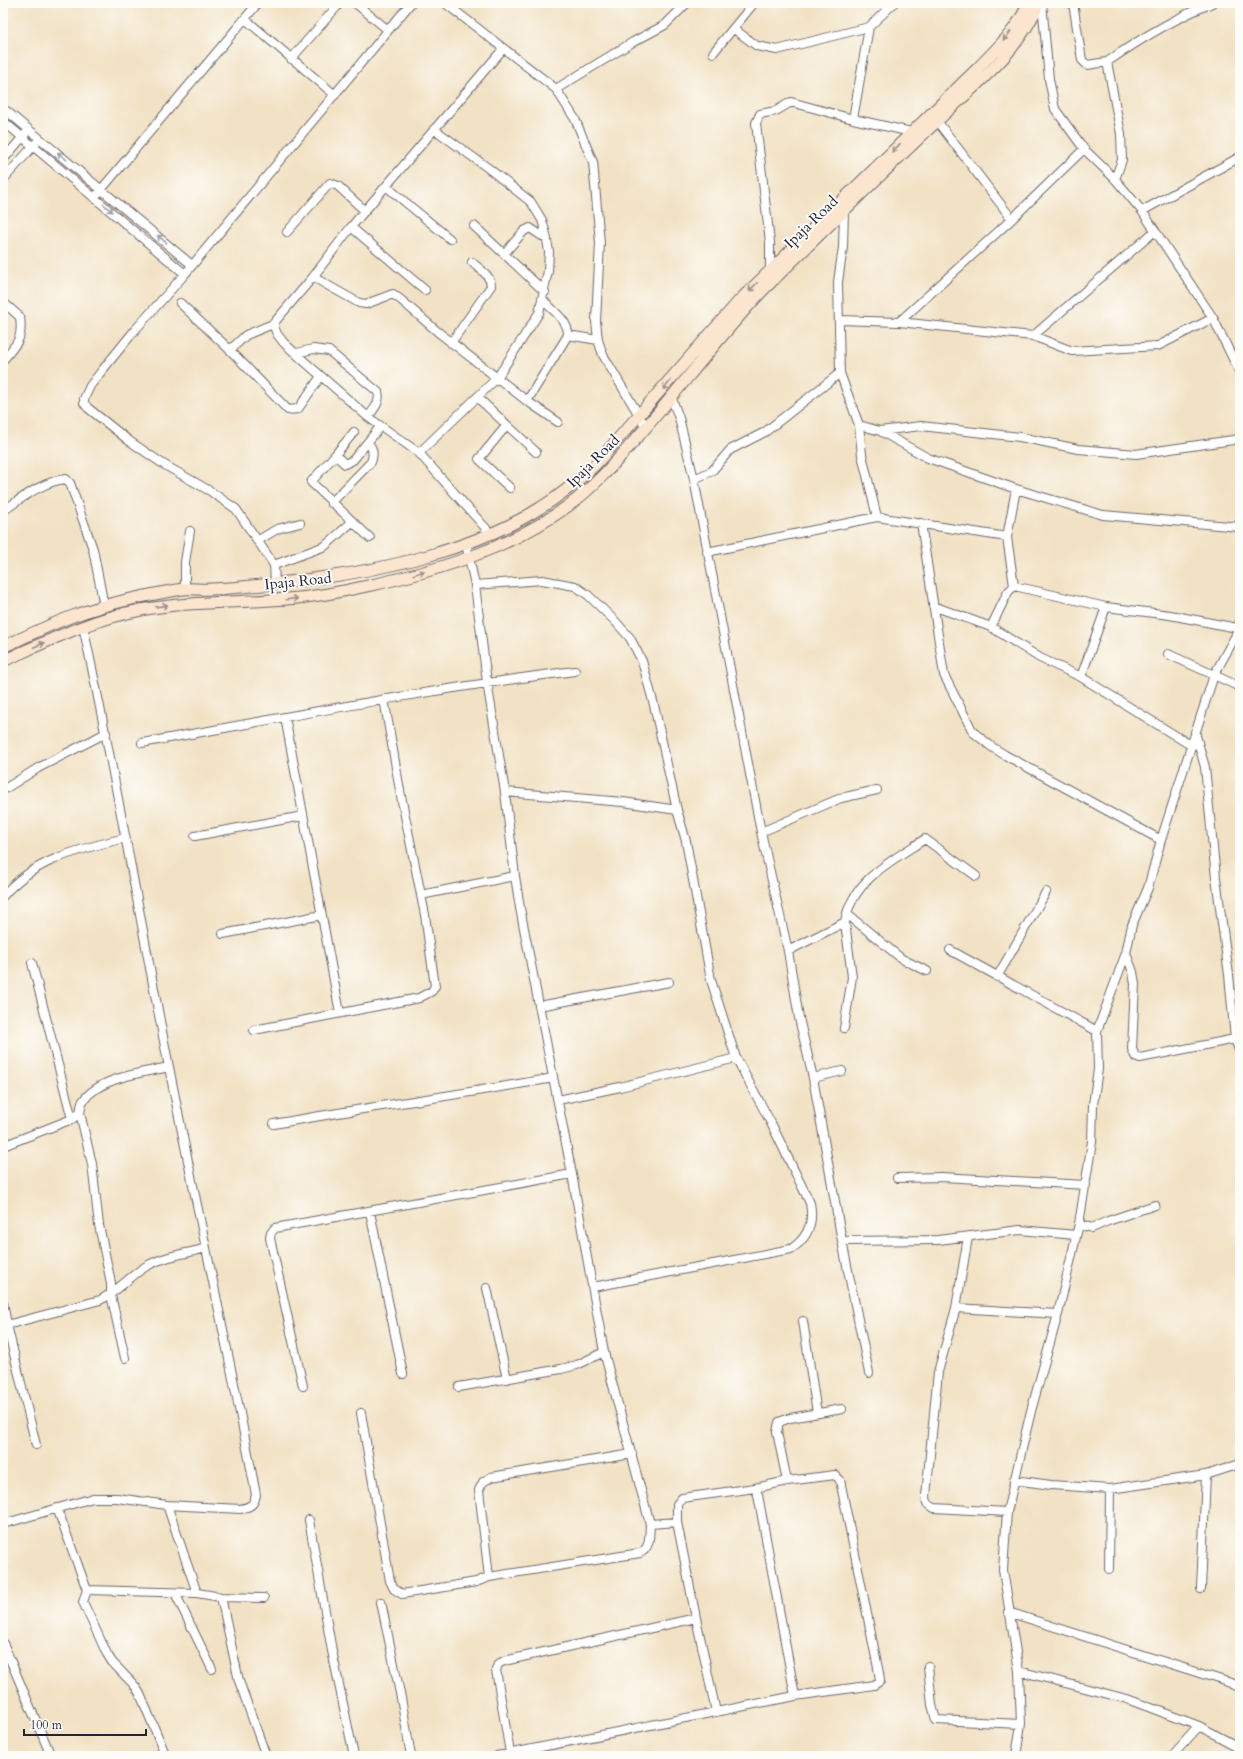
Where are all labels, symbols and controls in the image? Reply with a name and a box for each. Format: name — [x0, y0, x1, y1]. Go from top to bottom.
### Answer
one-way arrow — [1003, 30, 1011, 41]
one-way arrow — [891, 143, 901, 153]
one-way arrow — [57, 152, 67, 161]
street label: Ipaja Road — [780, 191, 842, 253]
one-way arrow — [103, 204, 114, 213]
one-way arrow — [157, 234, 168, 243]
one-way arrow — [748, 282, 757, 292]
one-way arrow — [662, 380, 671, 390]
street label: Ipaja Road — [562, 430, 624, 492]
street label: Ipaja Road — [263, 568, 333, 594]
one-way arrow — [413, 569, 426, 576]
one-way arrow — [285, 595, 298, 602]
one-way arrow — [155, 602, 168, 610]
one-way arrow — [32, 641, 44, 648]
scale bar — [24, 1711, 146, 1737]
text: 100 m — [30, 1717, 63, 1733]

